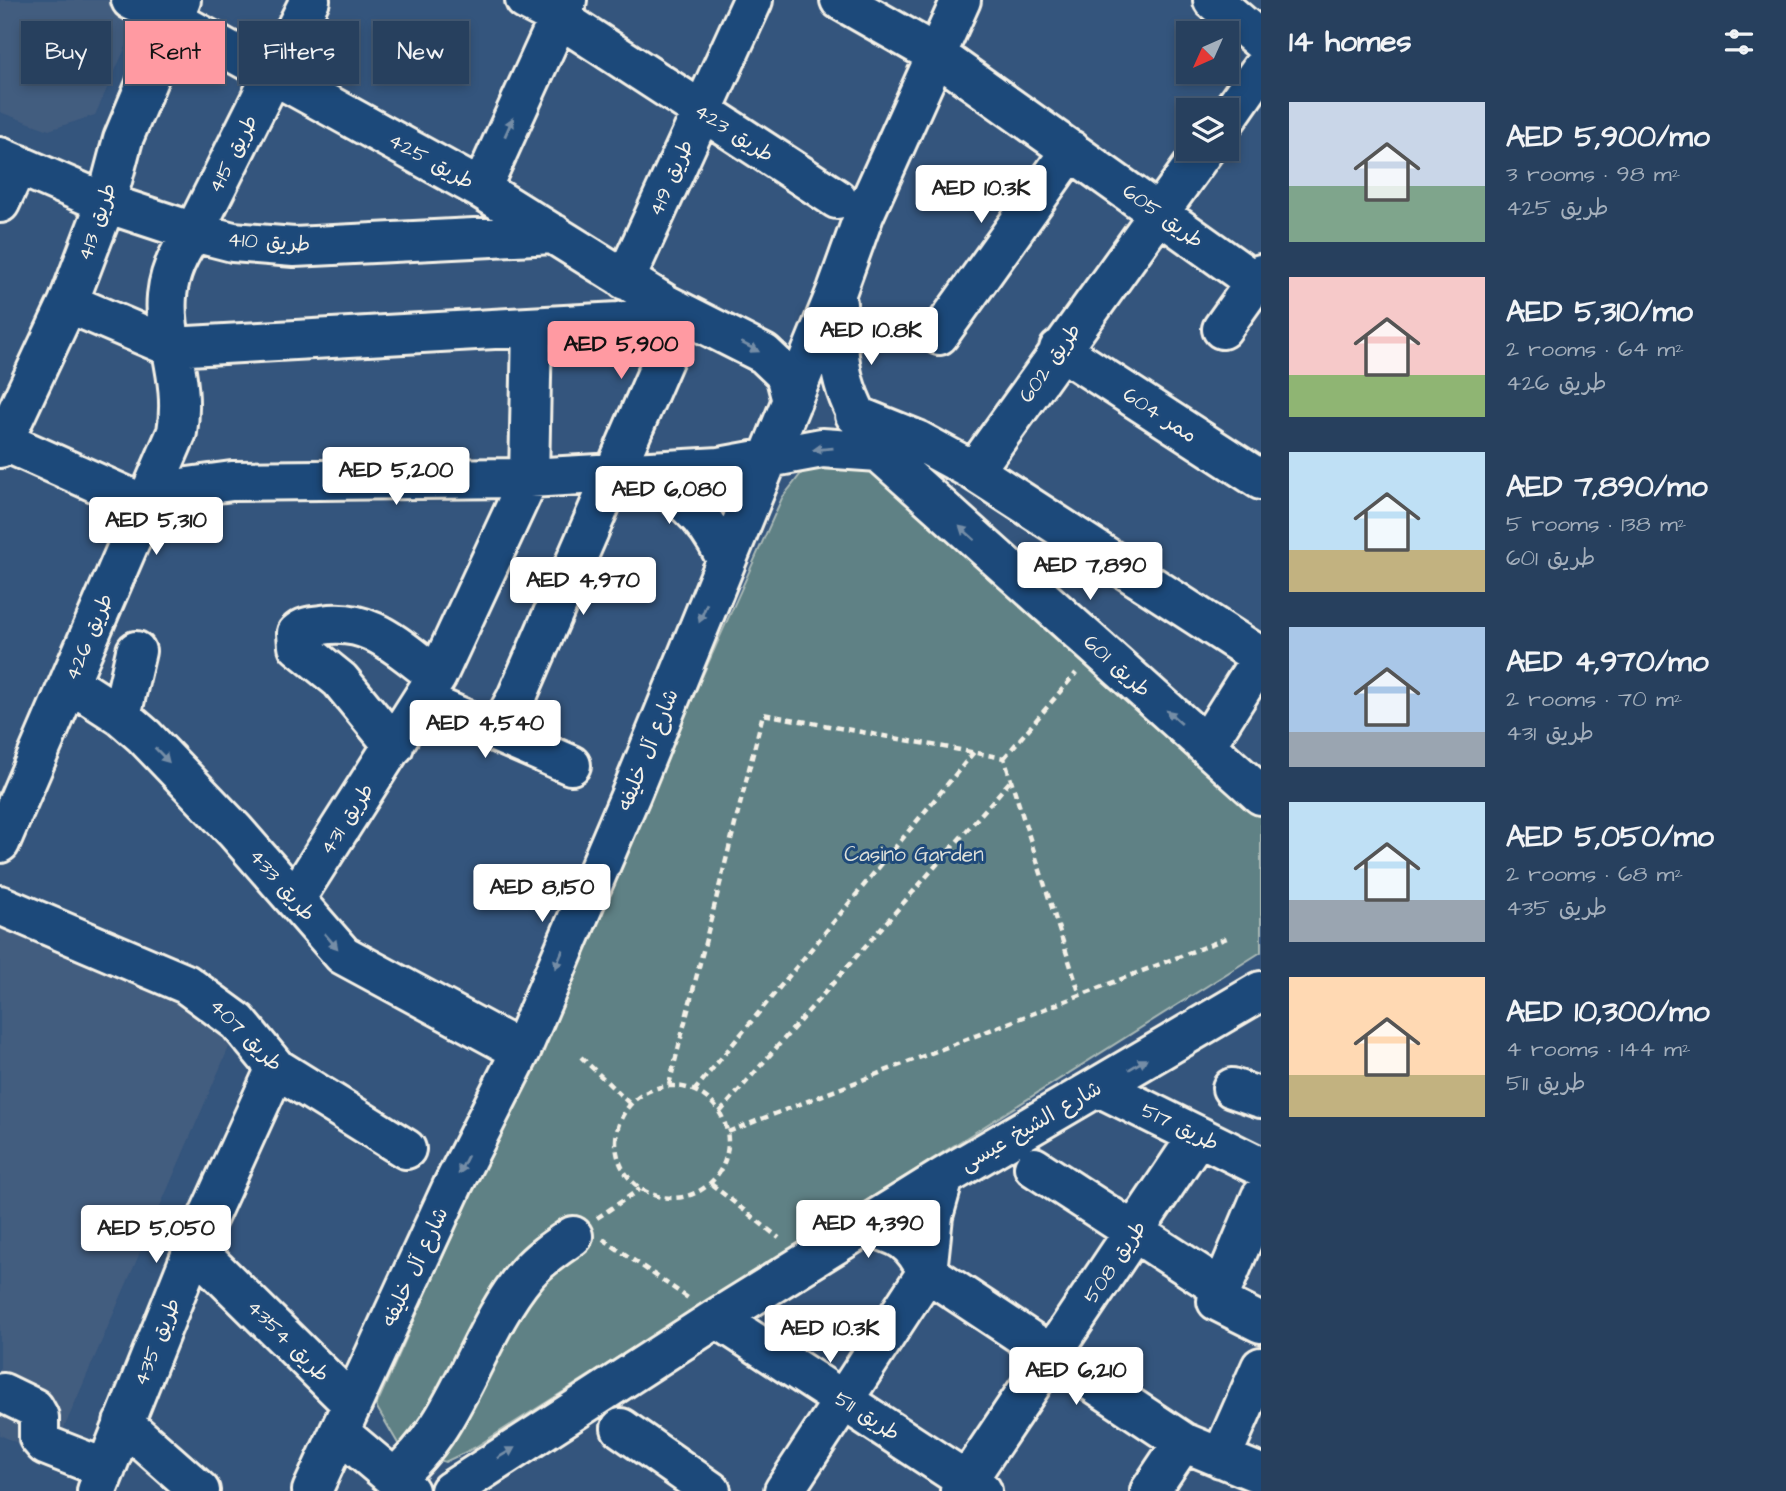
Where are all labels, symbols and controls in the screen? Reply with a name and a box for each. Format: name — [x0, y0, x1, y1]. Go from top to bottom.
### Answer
chip: Buy — [21, 21, 111, 84]
chip: Rent — [125, 21, 225, 84]
chip: Filters — [239, 21, 359, 84]
chip: New — [373, 21, 469, 84]
north arrow — [1176, 21, 1239, 84]
map controls — [1176, 21, 1239, 161]
text: 14 homes — [1289, 21, 1412, 63]
icon: filters — [1720, 23, 1758, 61]
street label: طريق 423 — [689, 96, 779, 170]
button: layers — [1176, 98, 1239, 161]
street label: طريق 415 — [201, 110, 265, 198]
one-way arrow — [504, 116, 515, 137]
text: AED 5,900/mo — [1506, 116, 1710, 158]
street label: طريق 425 — [383, 126, 479, 196]
icon: home — [1345, 130, 1429, 214]
street label: طريق 419 — [641, 135, 701, 221]
text: 3 rooms · 98 m² — [1506, 158, 1680, 190]
pin: AED 10.3K — [901, 166, 1061, 225]
text: AED 10.3K — [932, 172, 1030, 204]
street label: طريق 605 — [1117, 177, 1209, 255]
street label: طريق 413 — [70, 179, 124, 265]
text: طريق 425 — [1506, 192, 1609, 224]
street label: طريق 410 — [227, 225, 311, 259]
text: AED 5,310/mo — [1506, 291, 1693, 333]
icon: home — [1345, 305, 1429, 389]
pin: AED 10.8K — [791, 308, 951, 367]
text: AED 10.8K — [820, 314, 922, 346]
street label: طريق 602 — [1012, 317, 1088, 409]
pin: AED 5,900 — [541, 322, 701, 381]
text: AED 5,900 — [564, 328, 678, 360]
text: 2 rooms · 64 m² — [1506, 333, 1684, 365]
one-way arrow — [740, 341, 760, 353]
text: طريق 426 — [1506, 367, 1607, 399]
street label: ممر 604 — [1117, 380, 1203, 450]
one-way arrow — [812, 444, 834, 455]
pin: AED 5,200 — [316, 448, 476, 507]
text: AED 5,200 — [338, 454, 454, 486]
pin: AED 6,080 — [589, 466, 749, 526]
text: AED 7,890/mo — [1506, 466, 1708, 508]
text: AED 6,080 — [612, 473, 726, 505]
icon: home — [1345, 480, 1429, 564]
pin: AED 5,310 — [76, 498, 236, 557]
text: AED 5,310 — [105, 504, 207, 536]
text: 5 rooms · 138 m² — [1506, 508, 1686, 540]
one-way arrow — [958, 525, 976, 541]
pin: AED 7,890 — [1010, 542, 1170, 602]
text: طريق 601 — [1506, 542, 1595, 574]
text: AED 7,890 — [1033, 549, 1147, 581]
pin: AED 4,970 — [503, 558, 663, 617]
text: AED 4,970 — [526, 564, 640, 596]
street label: طريق 426 — [58, 589, 120, 685]
one-way arrow — [697, 603, 708, 624]
street label: طريق 601 — [1077, 628, 1157, 704]
text: AED 4,970/mo — [1506, 641, 1709, 683]
icon: home — [1345, 655, 1429, 739]
text: 2 rooms · 70 m² — [1506, 683, 1682, 715]
street label: شارع آل خليفه — [610, 685, 686, 815]
pin: AED 4,540 — [405, 700, 565, 760]
text: AED 4,540 — [426, 707, 544, 739]
one-way arrow — [1165, 709, 1183, 725]
text: طريق 431 — [1506, 717, 1594, 749]
one-way arrow — [153, 746, 169, 763]
street label: طريق 431 — [313, 777, 381, 861]
text: AED 5,050/mo — [1506, 816, 1714, 858]
icon: home — [1345, 830, 1429, 914]
park label: Casino Garden — [844, 840, 984, 869]
street label: طريق 433 — [242, 842, 322, 928]
text: 2 rooms · 68 m² — [1506, 858, 1683, 890]
pin: AED 8,150 — [462, 864, 622, 924]
text: AED 8,150 — [489, 871, 595, 903]
text: طريق 435 — [1506, 892, 1607, 924]
one-way arrow — [323, 932, 339, 950]
one-way arrow — [554, 949, 565, 970]
text: AED 10,300/mo — [1506, 991, 1710, 1033]
street label: طريق 407 — [203, 992, 289, 1078]
icon: home — [1345, 1005, 1429, 1089]
text: 4 rooms · 144 m² — [1506, 1033, 1691, 1065]
one-way arrow — [1128, 1058, 1148, 1070]
text: طريق 511 — [1506, 1067, 1586, 1099]
street label: شارع الشيخ عيسى — [955, 1074, 1107, 1178]
street label: طريق 517 — [1136, 1096, 1224, 1158]
one-way arrow — [458, 1155, 469, 1175]
pin: AED 4,390 — [788, 1200, 948, 1260]
street label: شارع آل خليفه — [375, 1202, 455, 1332]
pin: AED 5,050 — [76, 1206, 236, 1265]
text: AED 4,390 — [812, 1207, 924, 1239]
text: AED 5,050 — [97, 1212, 215, 1244]
street label: طريق 508 — [1077, 1215, 1153, 1309]
street label: طريق 4354 — [240, 1293, 336, 1389]
street label: طريق 435 — [126, 1294, 188, 1390]
pin: AED 10.3K — [750, 1306, 910, 1365]
text: AED 10.3K — [781, 1312, 879, 1344]
pin: AED 6,210 — [996, 1348, 1156, 1407]
text: AED 6,210 — [1025, 1354, 1127, 1386]
street label: طريق 511 — [829, 1384, 905, 1448]
one-way arrow — [497, 1447, 516, 1459]

